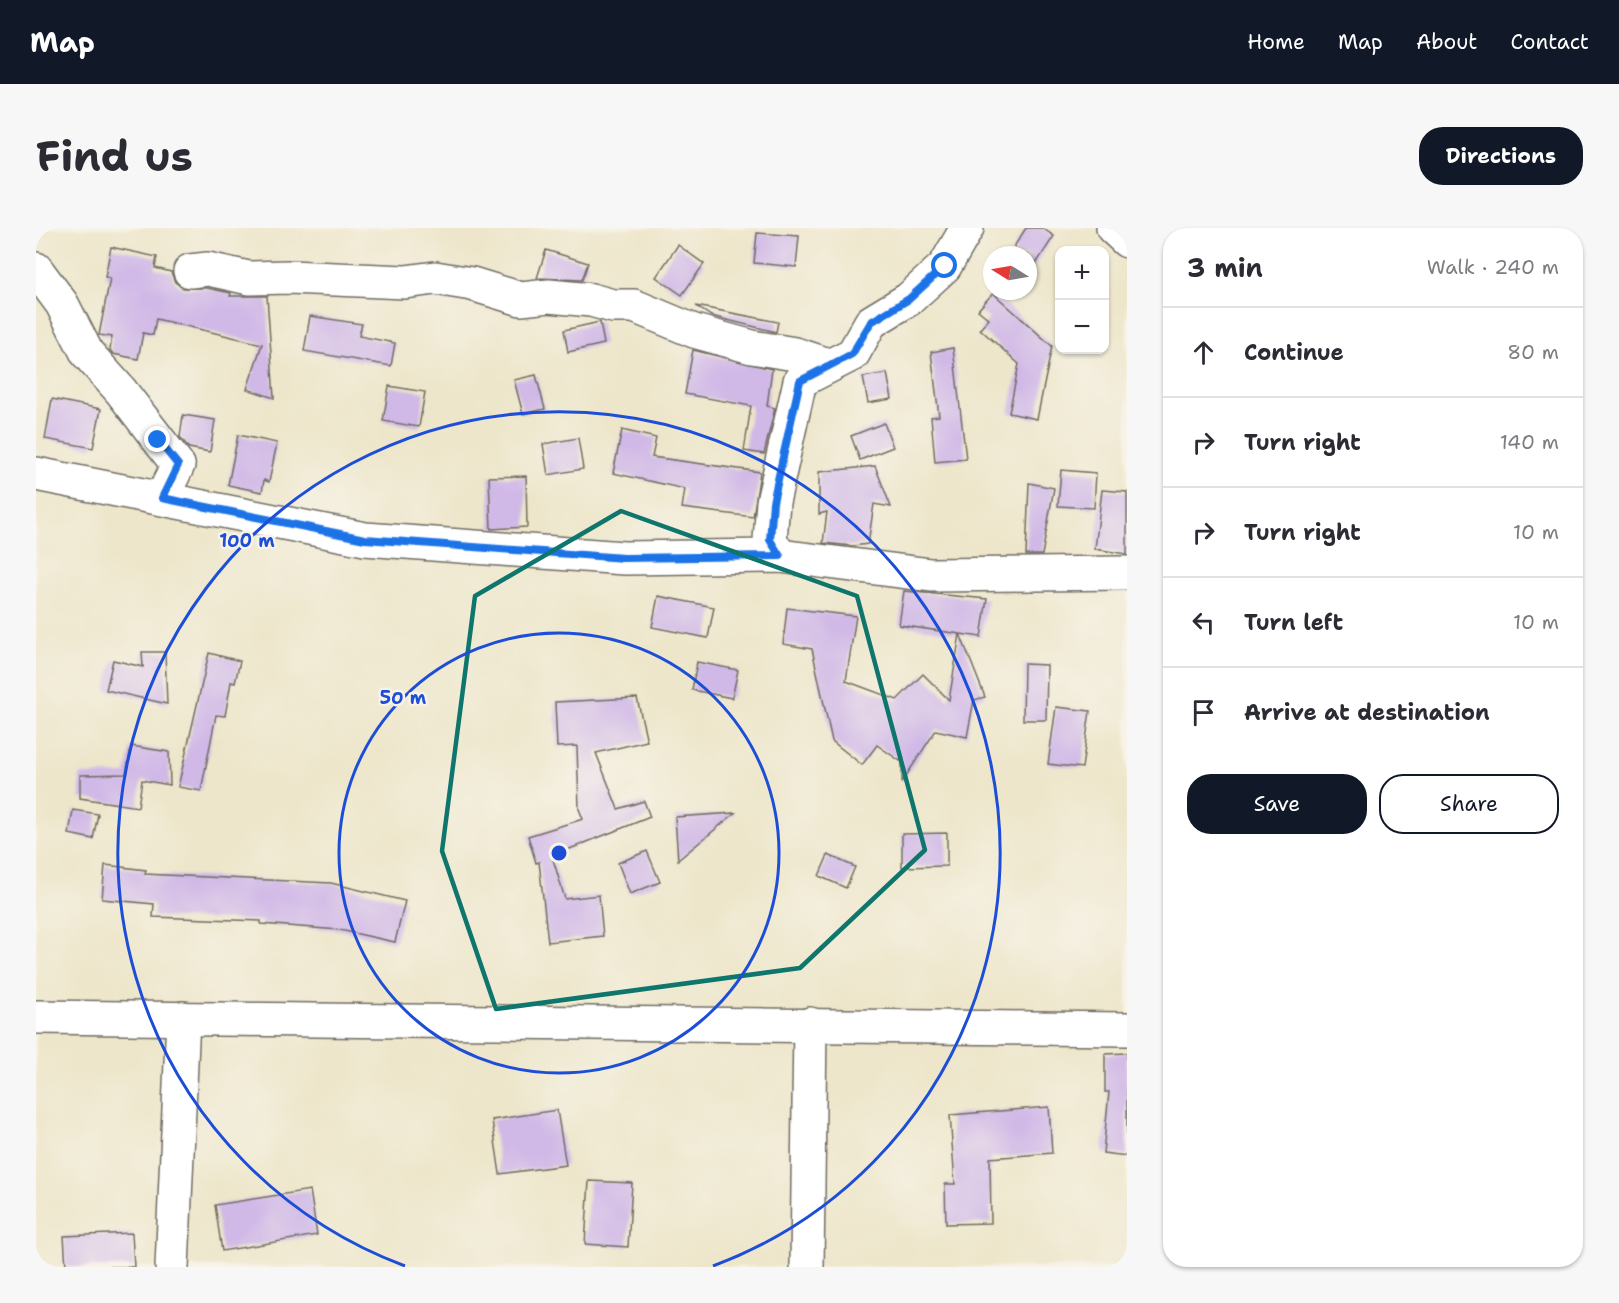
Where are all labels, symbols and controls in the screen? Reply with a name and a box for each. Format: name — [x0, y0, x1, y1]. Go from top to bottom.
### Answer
text: Map — [30, 23, 95, 61]
text: Home — [1247, 28, 1305, 56]
text: Map — [1338, 28, 1383, 56]
text: About — [1416, 28, 1477, 56]
text: Contact — [1510, 28, 1589, 56]
button: Directions — [1419, 127, 1583, 185]
text: Find us — [36, 128, 193, 184]
north arrow — [983, 246, 1037, 300]
map controls — [1055, 246, 1109, 354]
button: + — [1055, 246, 1109, 300]
text: 3 min — [1187, 250, 1263, 285]
route start — [931, 252, 957, 278]
text: Walk · 240 m — [1427, 254, 1559, 280]
button: − — [1055, 300, 1109, 354]
icon: ahead — [1187, 336, 1220, 369]
text: Continue — [1244, 338, 1344, 367]
text: 80 m — [1507, 339, 1559, 365]
route end — [144, 426, 170, 452]
icon: right — [1187, 426, 1220, 459]
text: Turn right — [1244, 428, 1361, 457]
text: 140 m — [1500, 429, 1559, 455]
icon: right — [1187, 516, 1220, 549]
text: Turn right — [1244, 518, 1361, 547]
text: 10 m — [1513, 519, 1559, 545]
text: 100 m — [219, 529, 275, 553]
icon: left — [1187, 606, 1220, 639]
text: Turn left — [1244, 608, 1343, 637]
text: 10 m — [1513, 609, 1559, 635]
text: 50 m — [380, 686, 427, 710]
icon: arrive — [1187, 696, 1220, 729]
text: Arrive at destination — [1244, 698, 1490, 727]
button: Save — [1187, 774, 1367, 834]
button: Share — [1379, 774, 1559, 834]
centre of rings — [549, 843, 569, 863]

